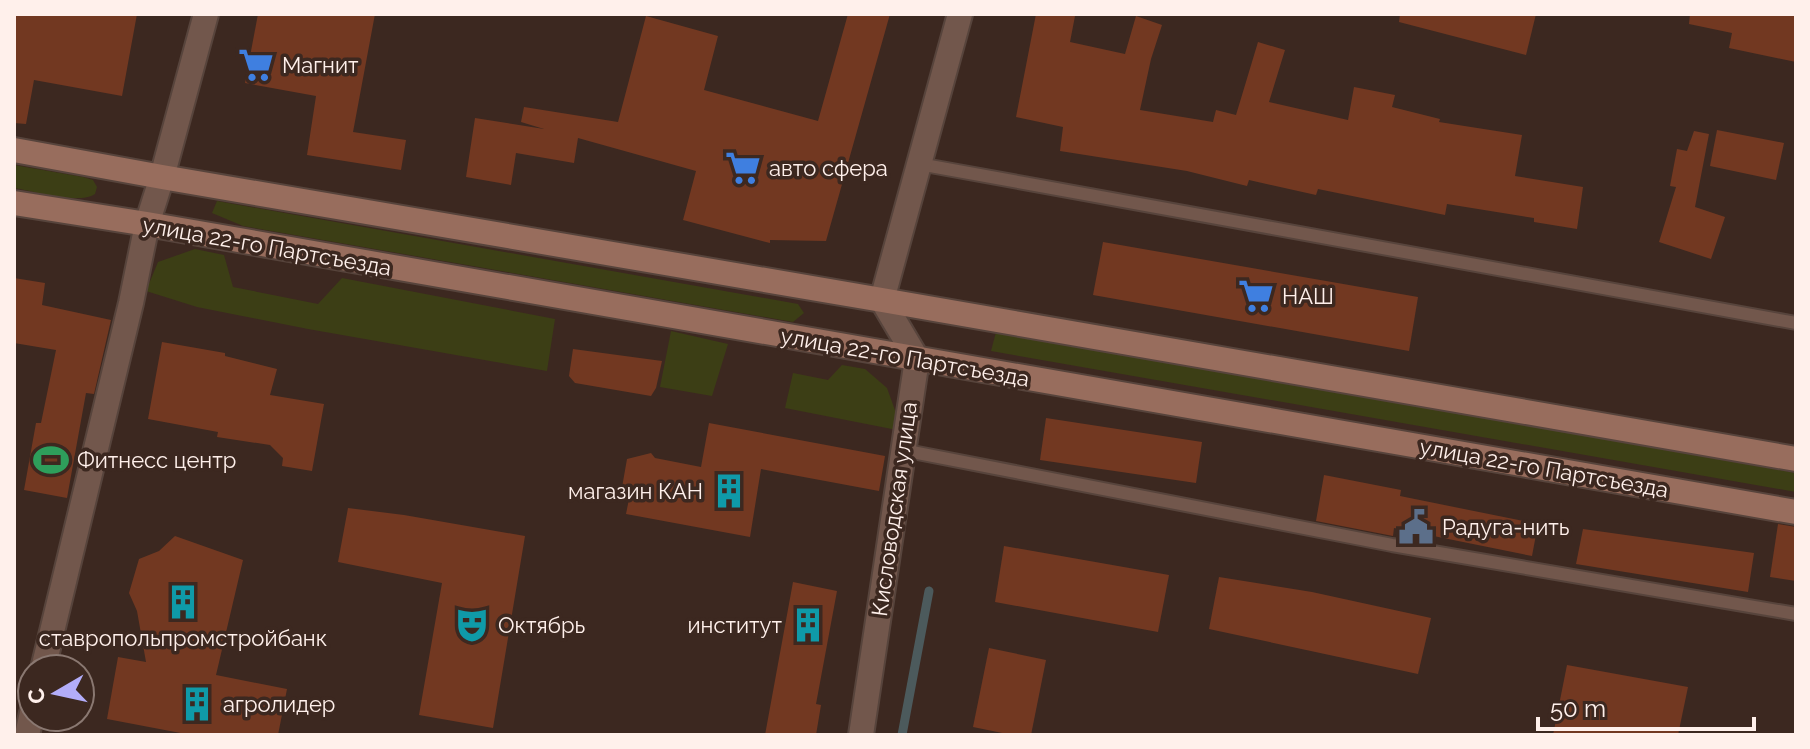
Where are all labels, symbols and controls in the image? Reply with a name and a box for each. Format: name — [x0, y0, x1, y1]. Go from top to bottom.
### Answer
supermarket icon: Магнит — [237, 46, 275, 84]
place label: Магнит — [282, 52, 359, 78]
supermarket icon: авто сфера — [724, 149, 762, 187]
place label: авто сфера — [769, 155, 888, 181]
street label: улица 22-го Партсъезда — [141, 211, 393, 281]
supermarket icon: НАШ — [1237, 277, 1275, 315]
place label: НАШ — [1282, 283, 1334, 309]
street label: улица 22-го Партсъезда — [779, 322, 1031, 392]
street label: Кисловодская улица — [866, 400, 922, 618]
street label: улица 22-го Партсъезда — [1418, 433, 1670, 503]
sports icon: Фитнесс центр — [32, 441, 70, 479]
place label: Фитнесс центр — [77, 447, 236, 473]
building icon: магазин КАН — [710, 472, 748, 510]
place label: магазин КАН — [568, 478, 703, 504]
public building icon: Радуга-нить — [1397, 508, 1435, 546]
place label: Радуга-нить — [1442, 514, 1570, 540]
building icon: ставропольпромстройбанк — [164, 583, 202, 621]
theatre icon: Октябрь — [453, 606, 491, 644]
building icon: институт — [789, 606, 827, 644]
place label: Октябрь — [498, 612, 586, 638]
place label: институт — [688, 612, 782, 638]
place label: ставропольпромстройбанк — [39, 625, 327, 651]
north arrow — [16, 653, 96, 733]
scale bar — [1538, 681, 1754, 731]
building icon: агролидер — [178, 685, 216, 723]
text: С — [22, 687, 50, 706]
place label: агролидер — [223, 691, 335, 717]
text: 50 m — [1550, 694, 1606, 723]

